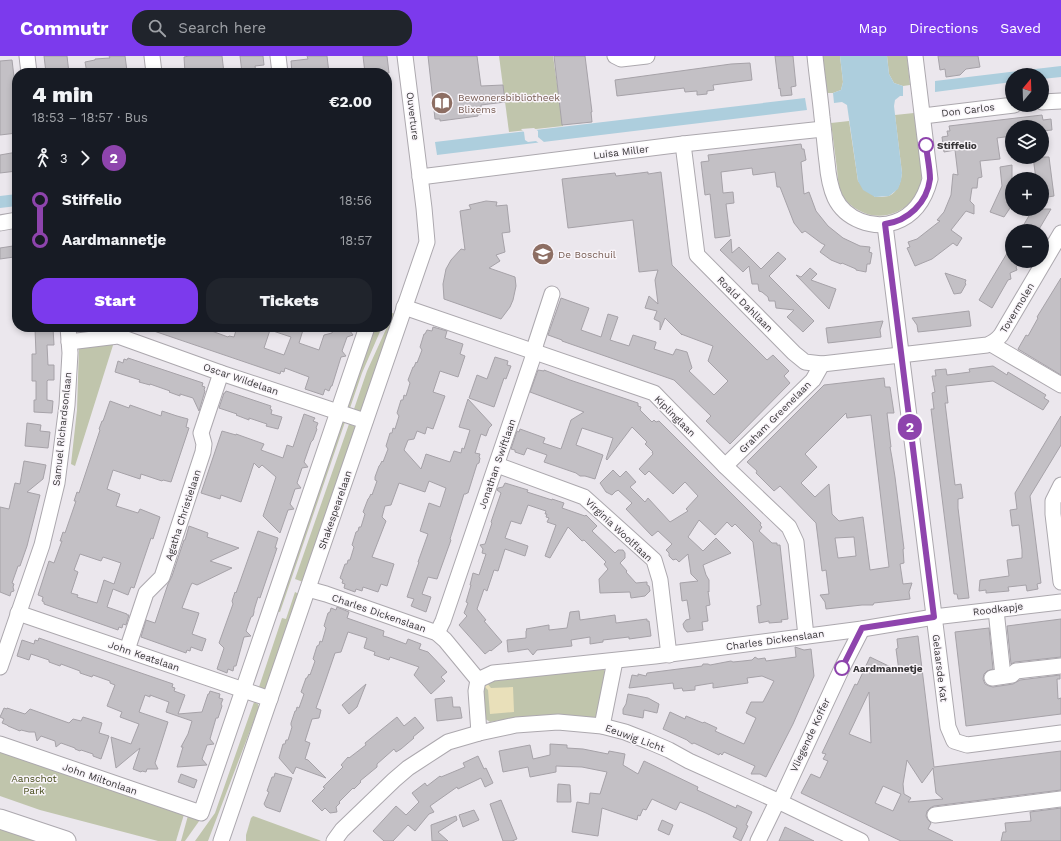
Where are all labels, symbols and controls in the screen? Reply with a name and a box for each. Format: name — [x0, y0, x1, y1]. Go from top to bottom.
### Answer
search box — [132, 10, 412, 46]
text: Commutr — [20, 17, 108, 40]
icon: search — [146, 17, 168, 39]
text: Search here — [178, 19, 266, 37]
text: Map — [859, 20, 887, 36]
text: Directions — [909, 20, 978, 36]
text: Saved — [1000, 20, 1041, 36]
north arrow — [1005, 68, 1049, 112]
map controls — [1005, 68, 1049, 268]
text: 4 min — [32, 82, 93, 107]
library icon: Bewonersbibliotheek Blixems — [429, 90, 455, 116]
street label: Ouverture — [405, 91, 421, 141]
place label: Bewonersbibliotheek Blixems — [458, 92, 560, 115]
text: €2.00 — [329, 93, 372, 111]
street label: Don Carlos — [941, 101, 995, 119]
text: 18:53 – 18:57 · Bus — [32, 110, 148, 125]
button: layers — [1005, 120, 1049, 164]
marker: Stiffelio — [918, 137, 934, 153]
place label: Stiffelio — [937, 140, 977, 151]
street label: Luisa Miller — [593, 143, 649, 161]
icon: walk — [32, 147, 54, 169]
icon: forward — [74, 147, 96, 169]
text: 2 — [110, 150, 118, 166]
text: 3 — [60, 151, 68, 166]
button: + — [1005, 172, 1049, 216]
text: Stiffelio — [62, 191, 122, 209]
text: 18:56 — [340, 193, 372, 208]
button: − — [1005, 224, 1049, 268]
text: Aardmannetje — [62, 231, 166, 249]
text: 18:57 — [340, 233, 372, 248]
school or university icon: De Boschuil — [530, 241, 556, 267]
place label: De Boschuil — [558, 249, 616, 260]
street label: Roald Dahllaan — [715, 274, 775, 334]
button: Start — [32, 278, 198, 324]
button: Tickets — [206, 278, 372, 324]
street label: Tovermolen — [998, 281, 1036, 335]
street label: Oscar Wildelaan — [202, 361, 280, 397]
street label: Samuel Richardsonlaan — [51, 371, 73, 487]
street label: Graham Greenelaan — [737, 379, 813, 455]
street label: Kiplinglaan — [652, 393, 698, 439]
line badge: 2 — [897, 414, 923, 440]
street label: Jonathan Swiftlaan — [476, 418, 518, 510]
text: 2 — [906, 419, 914, 435]
street label: Agatha Christielaan — [163, 468, 203, 562]
street label: Shakespearelaan — [316, 469, 354, 551]
street label: Virginia Woolflaan — [583, 496, 655, 564]
street label: Charles Dickenslaan — [330, 592, 428, 634]
street label: Roodkapje — [972, 600, 1024, 618]
street label: Charles Dickenslaan — [725, 628, 825, 652]
street label: Gelaarsde Kat — [930, 634, 950, 703]
street label: John Keatslaan — [107, 639, 181, 673]
marker: Aardmannetje — [834, 660, 850, 676]
place label: Aardmannetje — [853, 663, 923, 674]
street label: Vliegende Koffer — [788, 696, 832, 774]
street label: Eeuwig Licht — [604, 722, 667, 754]
street label: John Miltonlaan — [61, 761, 139, 797]
park label: Aanschot Park — [11, 773, 58, 796]

